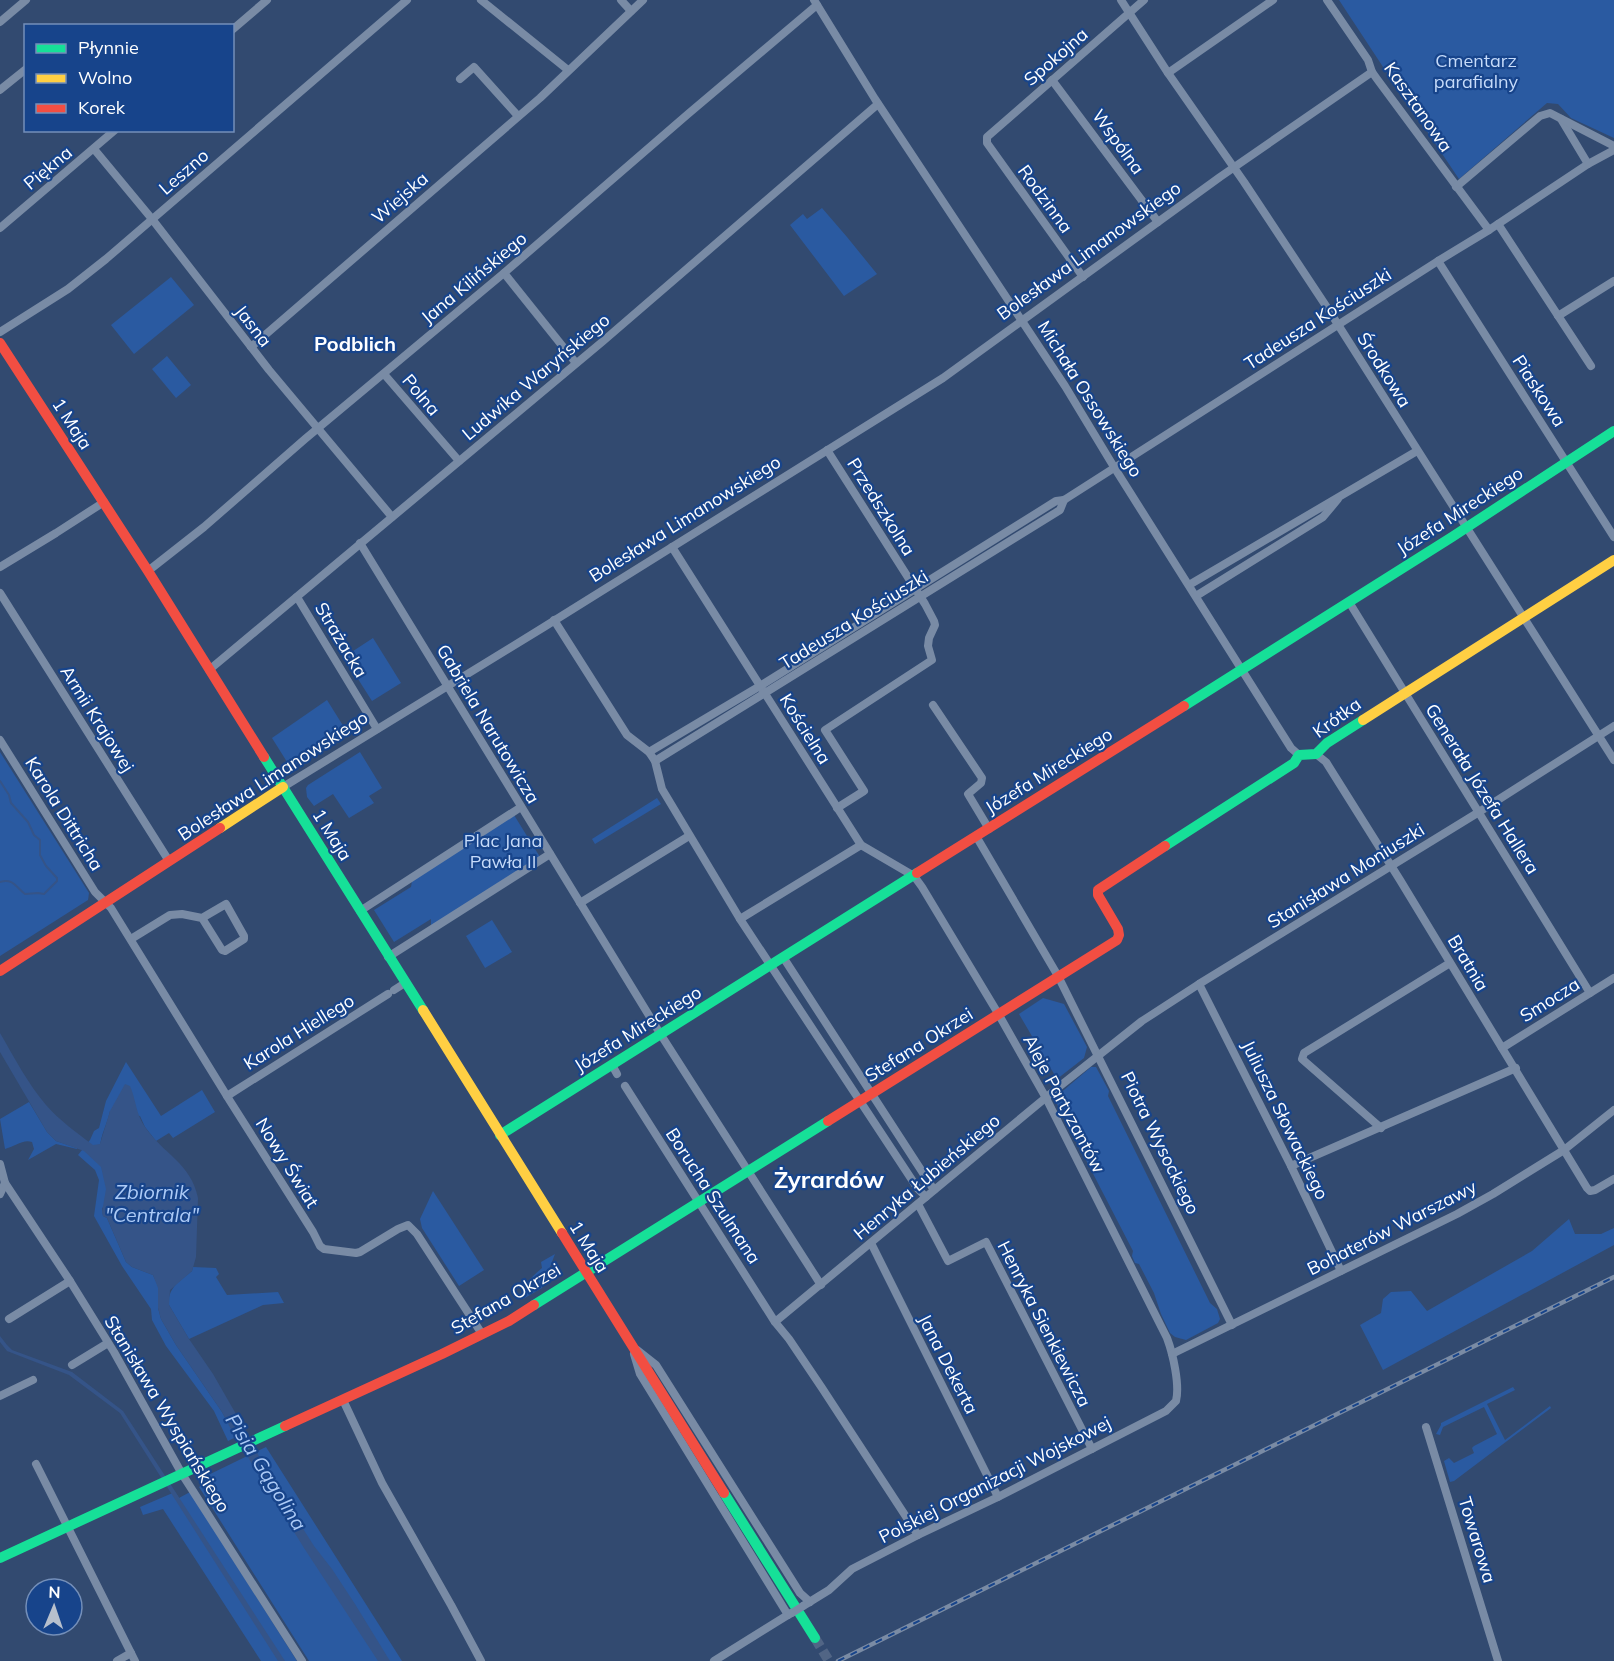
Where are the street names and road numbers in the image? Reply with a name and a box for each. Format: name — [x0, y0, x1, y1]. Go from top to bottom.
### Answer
street label: Spokojna — [1019, 23, 1092, 91]
street label: Kasztanowa — [1379, 57, 1458, 156]
street label: Wspólna — [1087, 105, 1150, 179]
street label: Piękna — [19, 141, 77, 195]
street label: Leszno — [154, 144, 213, 200]
street label: Rodzinna — [1013, 160, 1078, 237]
street label: Wiejska — [367, 167, 433, 228]
street label: Bolesława Limanowskiego — [992, 176, 1185, 325]
street label: Jana Kilińskiego — [416, 227, 531, 329]
street label: Tadeusza Kościuszki — [1240, 262, 1396, 375]
street label: Jasna — [230, 300, 277, 351]
street label: Ludwika Waryńskiego — [457, 308, 614, 445]
street label: Michała Ossowskiego — [1033, 316, 1148, 481]
street label: Środkowa — [1352, 328, 1416, 412]
street label: Piaskowa — [1508, 350, 1571, 431]
street label: Polna — [397, 369, 445, 420]
street label: 1 Maja — [47, 394, 98, 454]
street label: Bolesława Limanowskiego — [585, 450, 785, 587]
street label: Przedszkolna — [842, 454, 921, 560]
street label: Józefa Mireckiego — [1392, 461, 1527, 560]
street label: Tadeusza Kościuszki — [775, 565, 932, 675]
street label: Strażacka — [310, 598, 373, 682]
street label: Gabriela Narutowicza — [432, 640, 545, 807]
street label: Armii Krajowej — [55, 661, 139, 776]
street label: Kościelna — [775, 689, 836, 768]
street label: Krótka — [1308, 692, 1365, 743]
street label: Generała Józefa Hallera — [1420, 699, 1544, 878]
street label: Bolesława Limanowskiego — [173, 706, 372, 846]
street label: Józefa Mireckiego — [981, 722, 1117, 819]
street label: Karola Dittricha — [20, 753, 109, 875]
street label: 1 Maja — [308, 805, 357, 865]
street label: Stanisława Moniuszki — [1263, 818, 1428, 933]
street label: Bratnia — [1443, 930, 1494, 995]
street label: Smocza — [1516, 972, 1584, 1027]
street label: Józefa Mireckiego — [570, 980, 706, 1077]
street label: Karola Hiellego — [239, 988, 358, 1075]
street label: Stefana Okrzei — [860, 1002, 977, 1087]
street label: Aleje Partyzantów — [1018, 1031, 1111, 1177]
street label: Juliusza Słowackiego — [1237, 1036, 1334, 1203]
street label: Piotra Wysockiego — [1116, 1068, 1205, 1218]
street label: Henryka Łubieńskiego — [849, 1109, 1005, 1245]
street label: Nowy Świat — [251, 1113, 324, 1212]
street label: Borucha Szulmana — [661, 1123, 766, 1268]
street label: Bohaterów Warszawy — [1303, 1175, 1481, 1280]
street label: 1 Maja — [565, 1217, 614, 1277]
street label: Henryka Sienkiewicza — [993, 1237, 1096, 1411]
street label: Stefana Okrzei — [447, 1258, 565, 1339]
street label: Jana Dekerta — [913, 1310, 983, 1418]
street label: Stanisława Wyspiańskiego — [99, 1311, 235, 1516]
street label: Polskiej Organizacji Wojskowej — [875, 1411, 1115, 1548]
street label: Towarowa — [1454, 1494, 1501, 1586]

